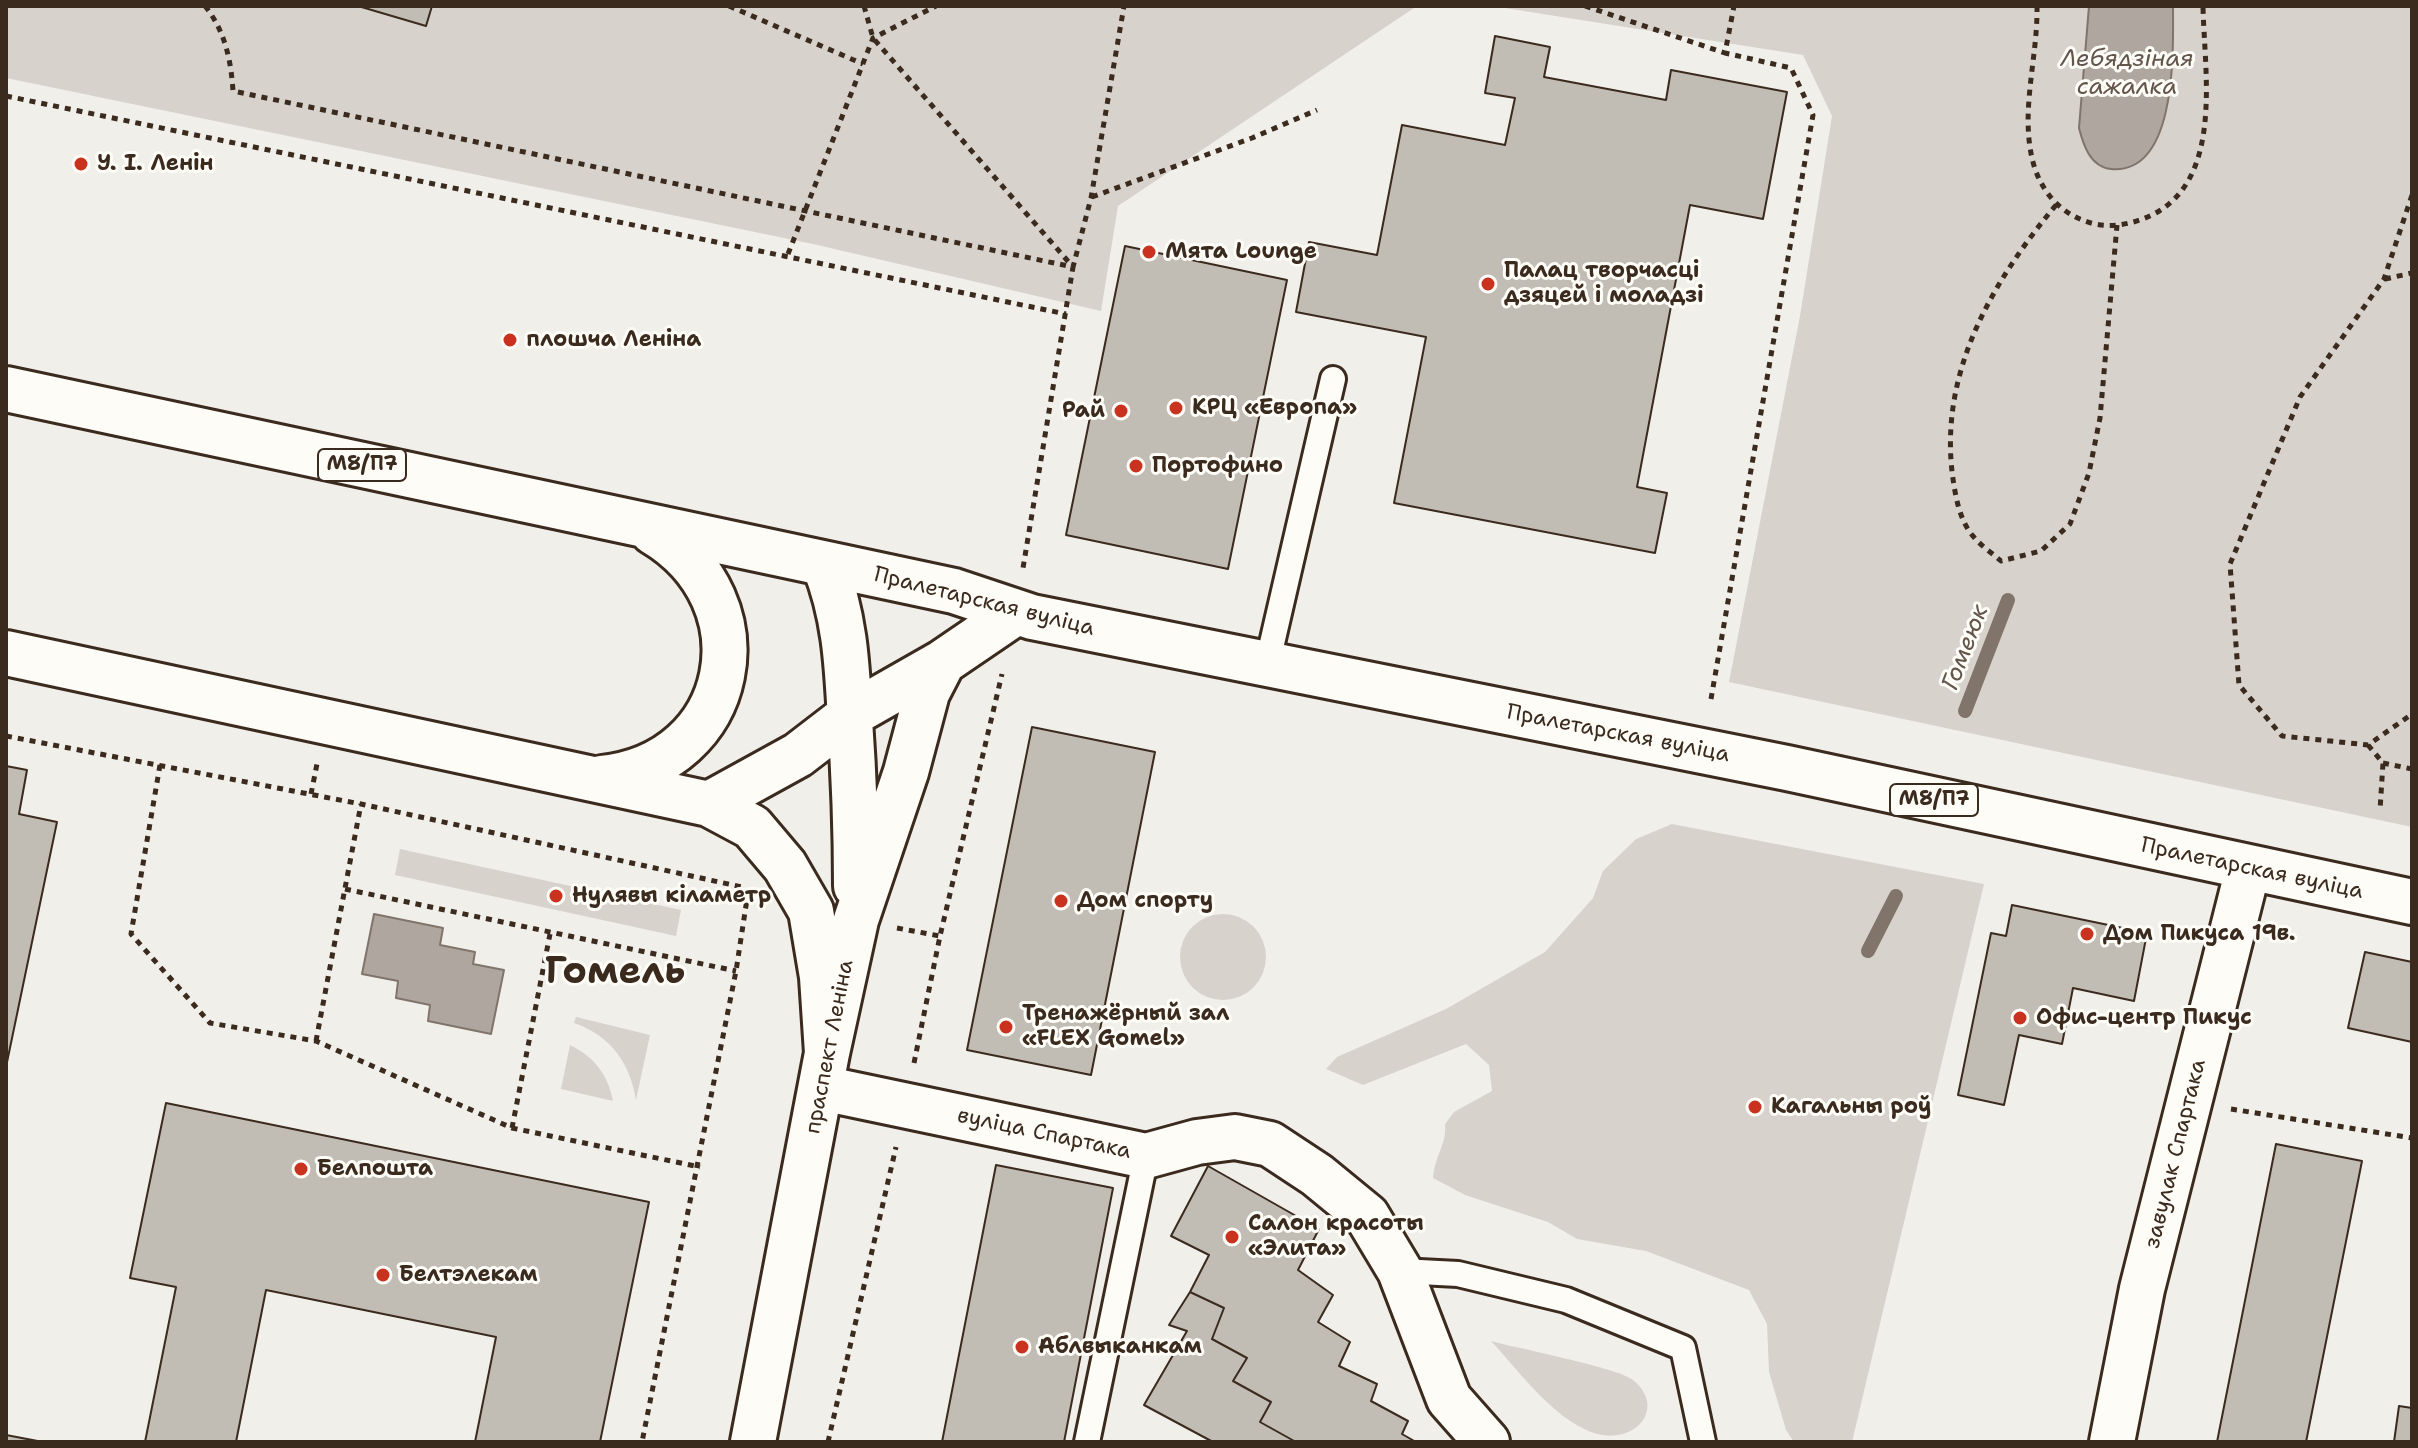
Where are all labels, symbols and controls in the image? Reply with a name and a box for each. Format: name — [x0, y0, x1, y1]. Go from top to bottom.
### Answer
water label: Лебядзіная сажалка — [2060, 46, 2194, 102]
place label: У. І. Ленін — [97, 151, 214, 177]
marker: У. І. Ленін — [72, 155, 90, 173]
place label: Мята Lounge — [1165, 239, 1317, 265]
marker: Мята Lounge — [1140, 243, 1158, 261]
place label: Палац творчасці дзяцей і моладзі — [1504, 258, 1704, 310]
marker: Палац творчасці дзяцей і моладзі — [1479, 275, 1497, 293]
place label: плошча Леніна — [526, 327, 701, 353]
marker: плошча Леніна — [501, 331, 519, 349]
place label: КРЦ «Европа» — [1192, 395, 1357, 421]
place label: Рай — [1062, 398, 1105, 424]
marker: КРЦ «Европа» — [1167, 399, 1185, 417]
marker: Рай — [1112, 402, 1130, 420]
road number: М8/П7 — [318, 449, 406, 481]
place label: Портофино — [1152, 453, 1283, 479]
marker: Портофино — [1127, 457, 1145, 475]
street label: Пралетарская вуліца — [871, 562, 1097, 642]
water label: Гомеюк — [1937, 601, 1995, 695]
street label: Пралетарская вуліца — [1504, 699, 1732, 769]
road number: М8/П7 — [1890, 784, 1978, 816]
street label: Пралетарская вуліца — [2138, 833, 2366, 905]
place label: Нулявы кіламетр — [572, 883, 771, 909]
marker: Нулявы кіламетр — [547, 887, 565, 905]
place label: Дом спорту — [1077, 888, 1213, 914]
marker: Дом спорту — [1052, 892, 1070, 910]
place label: Дом Пикуса 19в. — [2103, 921, 2295, 947]
marker: Дом Пикуса 19в. — [2078, 925, 2096, 943]
district label: Гомель — [545, 950, 685, 996]
street label: праспект Леніна — [800, 958, 860, 1136]
place label: Тренажёрный зал «FLEX Gomel» — [1022, 1001, 1229, 1052]
place label: Офис-центр Пикус — [2036, 1005, 2252, 1031]
marker: Офис-центр Пикус — [2011, 1009, 2029, 1027]
marker: Тренажёрный зал «FLEX Gomel» — [997, 1018, 1015, 1036]
street label: завулак Спартака — [2140, 1057, 2212, 1251]
place label: Кагальны роў — [1771, 1094, 1932, 1120]
marker: Кагальны роў — [1746, 1098, 1764, 1116]
street label: вуліца Спартака — [955, 1103, 1133, 1165]
place label: Белпошта — [317, 1156, 433, 1182]
marker: Белпошта — [292, 1160, 310, 1178]
place label: Салон красоты «Элита» — [1248, 1211, 1424, 1262]
marker: Салон красоты «Элита» — [1223, 1228, 1241, 1246]
place label: Белтэлекам — [399, 1262, 538, 1288]
marker: Белтэлекам — [374, 1266, 392, 1284]
place label: Аблвыканкам — [1038, 1334, 1202, 1360]
marker: Аблвыканкам — [1013, 1338, 1031, 1356]

